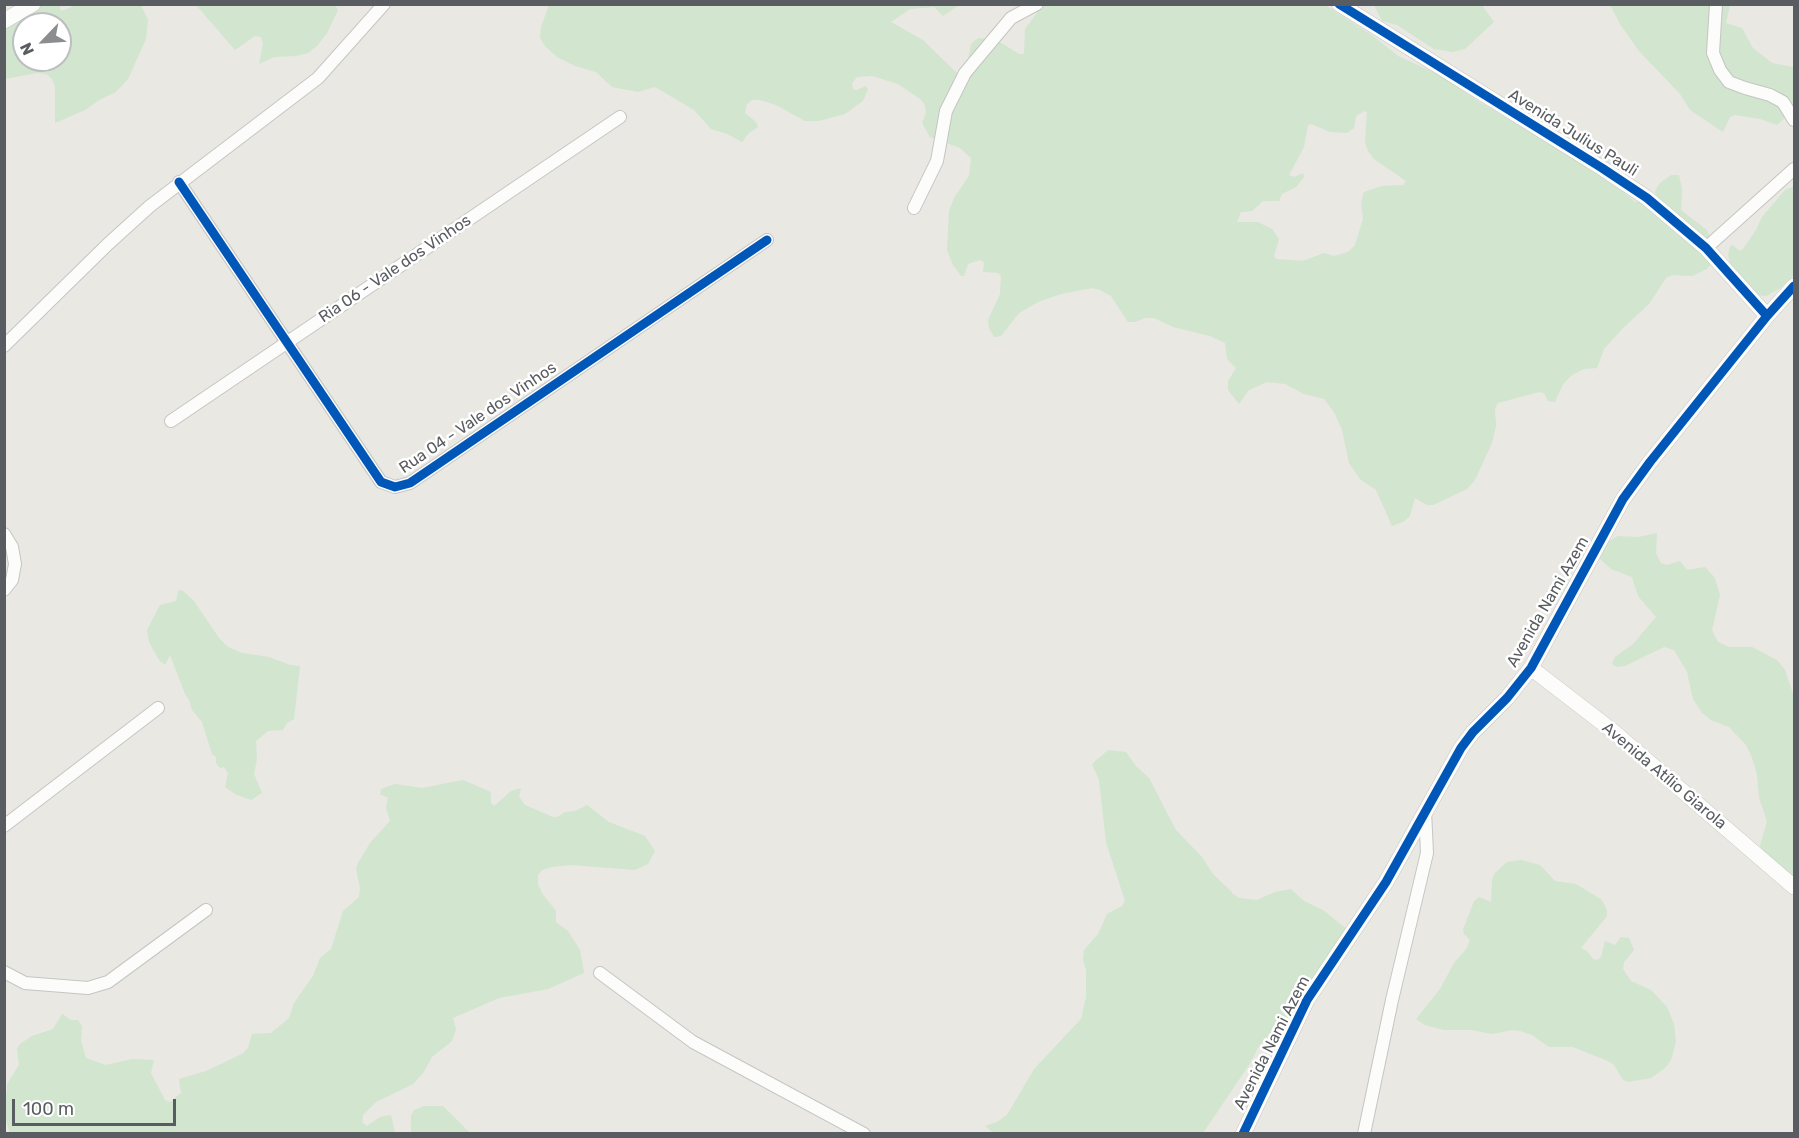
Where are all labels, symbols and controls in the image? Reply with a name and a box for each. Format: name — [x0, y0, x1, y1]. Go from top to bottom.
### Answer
north arrow — [12, 12, 72, 72]
text: N — [16, 40, 38, 58]
street label: Avenida Julius Pauli — [1505, 85, 1641, 181]
street label: Ria 06 - Vale dos Vinhos — [315, 211, 475, 327]
street label: Rua 04 - Vale dos Vinhos — [396, 358, 560, 478]
street label: Avenida Nami Azem — [1503, 533, 1593, 671]
street label: Avenida Atílio Giarola — [1598, 718, 1730, 834]
street label: Avenida Nami Azem — [1230, 973, 1314, 1113]
scale bar — [15, 1087, 178, 1125]
text: 100 m — [23, 1098, 74, 1120]

